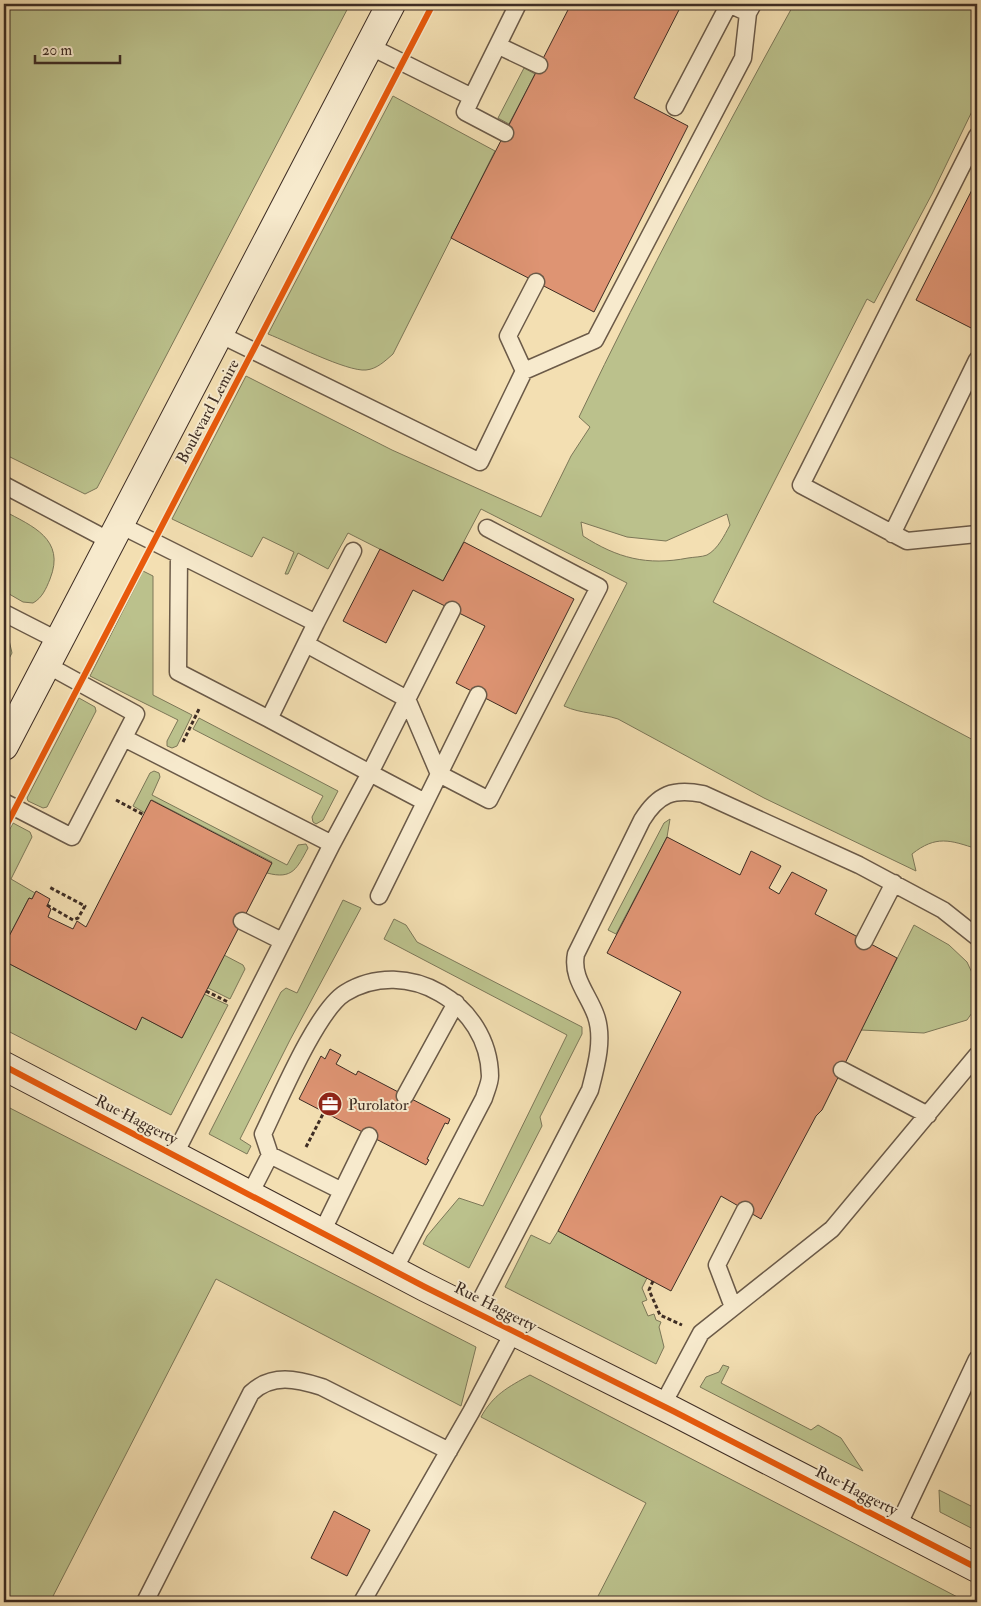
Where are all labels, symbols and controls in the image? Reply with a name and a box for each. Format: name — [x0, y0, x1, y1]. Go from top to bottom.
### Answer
scale bar — [35, 32, 120, 64]
text: 20 m — [42, 41, 72, 60]
street label: Boulevard Lemire — [172, 356, 244, 467]
street label: Rue Haggerty — [92, 1091, 182, 1150]
office icon: Purolator — [317, 1091, 343, 1117]
place label: Purolator — [348, 1095, 409, 1115]
street label: Rue Haggerty — [451, 1278, 541, 1337]
street label: Rue Haggerty — [812, 1462, 902, 1521]

